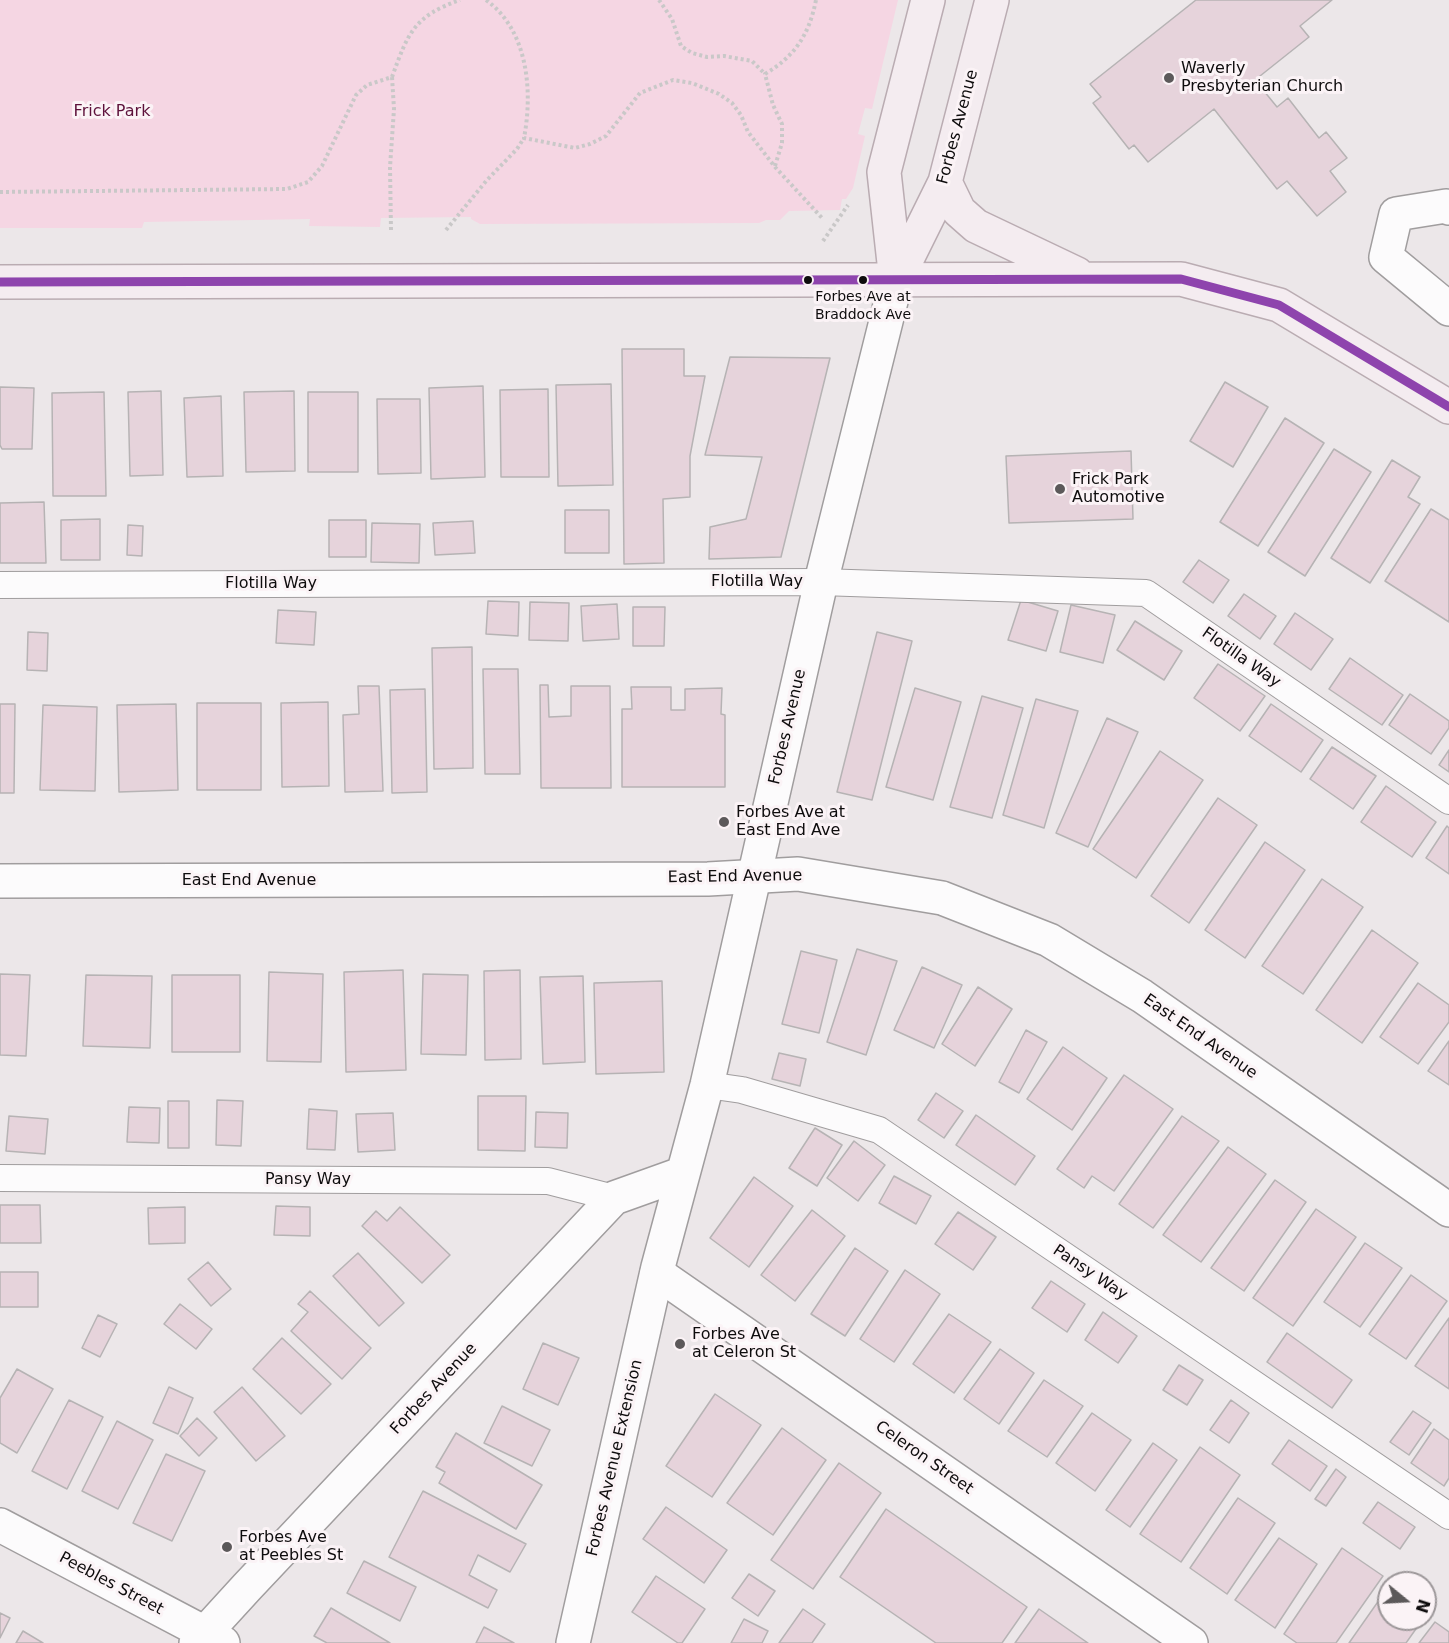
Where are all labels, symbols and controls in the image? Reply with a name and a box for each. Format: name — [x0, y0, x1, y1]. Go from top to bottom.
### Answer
place label: Waverly Presbyterian Church — [1181, 59, 1343, 97]
street label: Forbes Avenue — [933, 68, 983, 186]
marker: Waverly Presbyterian Church — [1162, 71, 1176, 85]
park label: Frick Park — [74, 102, 150, 122]
unlabelled marker — [802, 274, 814, 286]
marker: Forbes Ave at Braddock Ave — [857, 274, 869, 286]
place label: Forbes Ave at Braddock Ave — [815, 289, 911, 322]
place label: Frick Park Automotive — [1072, 470, 1165, 508]
marker: Frick Park Automotive — [1053, 482, 1067, 496]
street label: Flotilla Way — [711, 572, 803, 592]
street label: Flotilla Way — [225, 574, 317, 594]
street label: Flotilla Way — [1198, 624, 1284, 692]
street label: Forbes Avenue — [765, 667, 811, 787]
place label: Forbes Ave at East End Ave — [736, 803, 845, 841]
marker: Forbes Ave at East End Ave — [717, 815, 731, 829]
street label: East End Avenue — [668, 866, 802, 888]
street label: East End Avenue — [182, 871, 316, 891]
street label: East End Avenue — [1139, 991, 1261, 1083]
street label: Pansy Way — [265, 1170, 351, 1190]
street label: Pansy Way — [1049, 1241, 1131, 1305]
place label: Forbes Ave at Celeron St — [692, 1325, 796, 1363]
marker: Forbes Ave at Celeron St — [673, 1337, 687, 1351]
street label: Forbes Avenue — [387, 1339, 481, 1439]
street label: Forbes Avenue Extension — [583, 1358, 647, 1558]
street label: Celeron Street — [871, 1417, 977, 1499]
place label: Forbes Ave at Peebles St — [239, 1528, 343, 1566]
marker: Forbes Ave at Peebles St — [220, 1540, 234, 1554]
street label: Peebles Street — [56, 1548, 166, 1620]
north arrow — [1377, 1571, 1437, 1631]
text: N — [1412, 1597, 1434, 1615]

